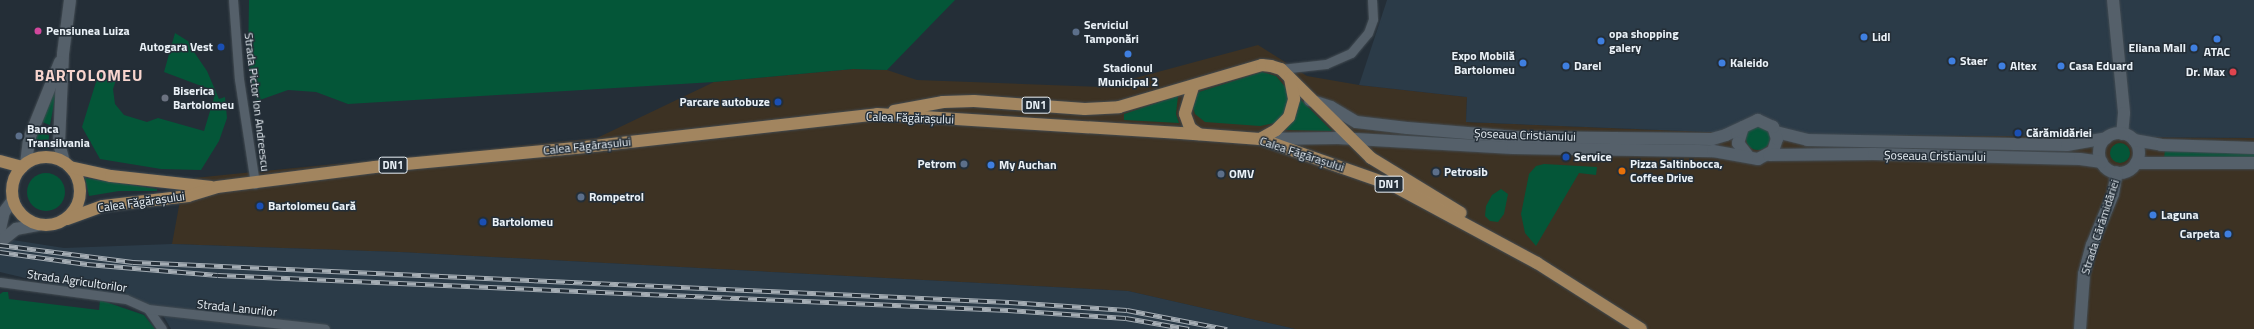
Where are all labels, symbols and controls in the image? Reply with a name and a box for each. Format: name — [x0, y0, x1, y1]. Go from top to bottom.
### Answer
place label: Serviciul Tamponări — [1084, 18, 1139, 46]
place label: Pensiunea Luiza — [46, 24, 130, 38]
marker: Pensiunea Luiza — [33, 26, 43, 36]
marker: Serviciul Tamponări — [1071, 27, 1081, 37]
place label: opa shopping galery — [1609, 27, 1679, 55]
place label: Lidl — [1872, 30, 1891, 44]
street label: Strada Pictor Ion Andreescu — [241, 32, 273, 172]
marker: Lidl — [1859, 32, 1869, 42]
marker: ATAC — [2212, 34, 2222, 44]
marker: opa shopping galery — [1596, 36, 1606, 46]
place label: Autogara Vest — [140, 40, 213, 54]
place label: Eliana Mall — [2129, 41, 2186, 55]
marker: Autogara Vest — [216, 42, 226, 52]
marker: Eliana Mall — [2189, 43, 2199, 53]
place label: ATAC — [2204, 45, 2230, 59]
marker: Stadionul Municipal 2 — [1123, 49, 1133, 59]
place label: Expo Mobilă Bartolomeu — [1451, 49, 1515, 77]
place label: Staer — [1960, 54, 1988, 68]
place label: Kaleido — [1730, 56, 1769, 70]
marker: Staer — [1947, 56, 1957, 66]
marker: Expo Mobilă Bartolomeu — [1518, 58, 1528, 68]
marker: Kaleido — [1717, 58, 1727, 68]
place label: Darel — [1574, 59, 1602, 73]
place label: Altex — [2010, 59, 2037, 73]
place label: Casa Eduard — [2069, 59, 2133, 73]
place label: Stadionul Municipal 2 — [1098, 61, 1158, 89]
marker: Darel — [1561, 61, 1571, 71]
marker: Altex — [1997, 61, 2007, 71]
marker: Casa Eduard — [2056, 61, 2066, 71]
district label: BARTOLOMEU — [35, 65, 143, 85]
place label: Dr. Max — [2186, 65, 2225, 79]
marker: Dr. Max — [2228, 67, 2238, 77]
place label: Biserica Bartolomeu — [173, 84, 234, 112]
marker: Biserica Bartolomeu — [160, 93, 170, 103]
place label: Parcare autobuze — [679, 95, 770, 109]
road number: DN1 — [1021, 96, 1051, 114]
marker: Parcare autobuze — [773, 97, 783, 107]
street label: Calea Făgărașului — [866, 109, 954, 127]
place label: Banca Transilvania — [27, 122, 90, 150]
street label: Șoseaua Cristianului — [1474, 126, 1576, 144]
place label: Cărămidăriei — [2026, 126, 2092, 140]
marker: Cărămidăriei — [2013, 128, 2023, 138]
marker: Banca Transilvania — [14, 131, 24, 141]
street label: Calea Făgărașului — [542, 134, 632, 158]
street label: Calea Făgărașului — [1258, 134, 1346, 174]
street label: Șoseaua Cristianului — [1884, 148, 1986, 164]
place label: Service — [1574, 150, 1612, 164]
marker: Service — [1561, 152, 1571, 162]
road number: DN1 — [378, 156, 408, 174]
place label: Petrom — [918, 157, 956, 171]
place label: Pizza Saltinbocca, Coffee Drive — [1630, 157, 1723, 185]
place label: My Auchan — [999, 158, 1057, 172]
marker: Petrom — [959, 159, 969, 169]
marker: My Auchan — [986, 160, 996, 170]
place label: Petrosib — [1444, 165, 1488, 179]
marker: Pizza Saltinbocca, Coffee Drive — [1617, 166, 1627, 176]
place label: OMV — [1229, 167, 1254, 181]
marker: Petrosib — [1431, 167, 1441, 177]
marker: OMV — [1216, 169, 1226, 179]
road number: DN1 — [1374, 175, 1404, 193]
street label: Strada Cărămidăriei — [2078, 178, 2122, 276]
street label: Calea Făgărașului — [96, 189, 186, 215]
place label: Rompetrol — [589, 190, 644, 204]
marker: Rompetrol — [576, 192, 586, 202]
place label: Bartolomeu Gară — [268, 199, 356, 213]
marker: Bartolomeu Gară — [255, 201, 265, 211]
place label: Laguna — [2161, 208, 2199, 222]
marker: Laguna — [2148, 210, 2158, 220]
place label: Bartolomeu — [492, 215, 553, 229]
marker: Bartolomeu — [477, 216, 489, 228]
place label: Carpeta — [2180, 227, 2220, 241]
marker: Carpeta — [2223, 229, 2233, 239]
street label: Strada Agricultorilor — [26, 267, 128, 295]
street label: Strada Lanurilor — [196, 297, 278, 319]

